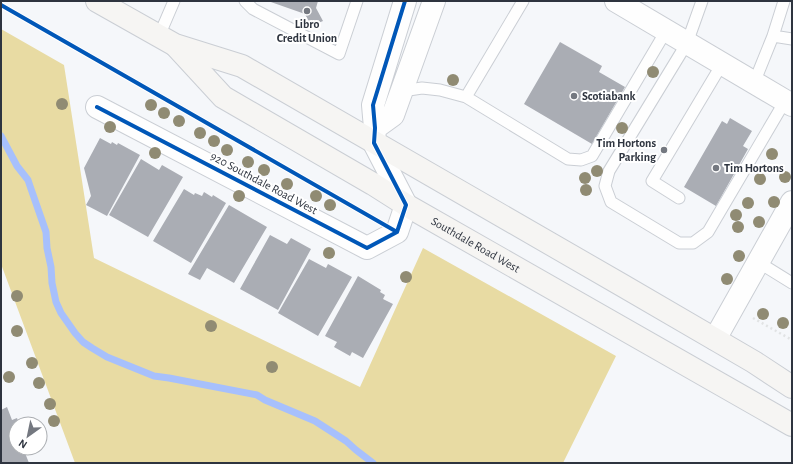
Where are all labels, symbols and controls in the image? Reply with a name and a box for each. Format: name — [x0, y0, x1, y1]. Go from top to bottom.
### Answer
marker: Libro Credit Union — [302, 6, 312, 16]
place label: Libro Credit Union — [277, 18, 337, 44]
place label: Scotiabank — [582, 90, 636, 102]
marker: Scotiabank — [569, 91, 579, 101]
place label: Tim Hortons Parking — [596, 137, 657, 163]
marker: Tim Hortons Parking — [659, 145, 669, 155]
street label: 920 Southdale Road West — [209, 150, 319, 216]
place label: Tim Hortons — [724, 162, 784, 174]
marker: Tim Hortons — [711, 163, 721, 173]
street label: Southdale Road West — [429, 215, 522, 275]
north arrow — [8, 416, 48, 456]
text: N — [17, 437, 29, 451]

